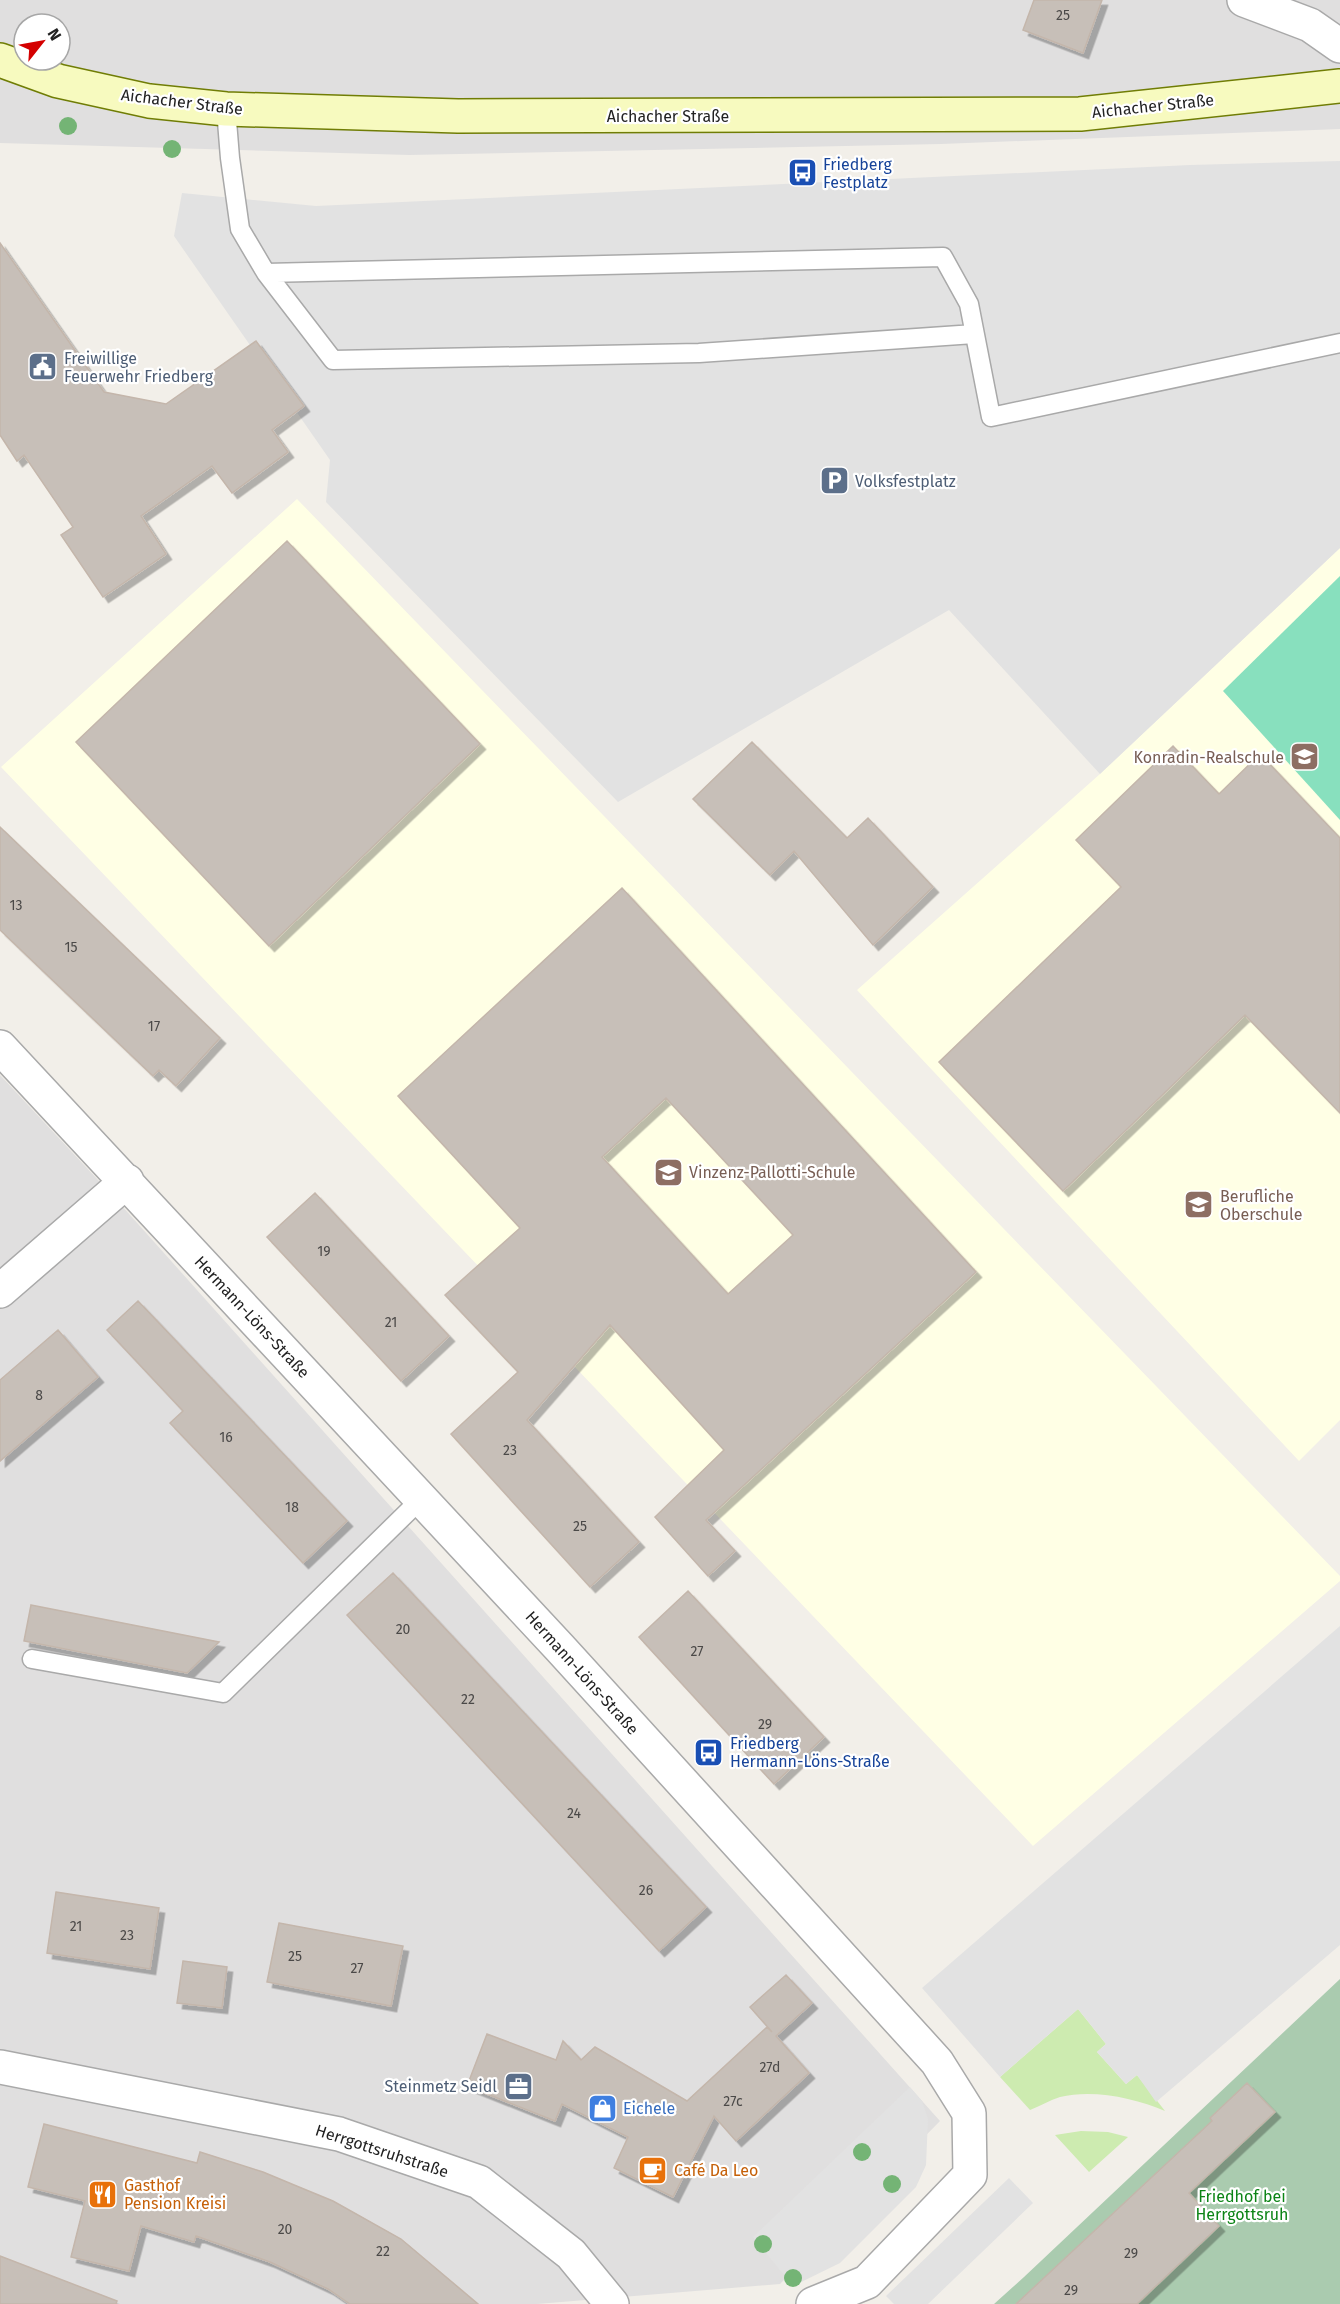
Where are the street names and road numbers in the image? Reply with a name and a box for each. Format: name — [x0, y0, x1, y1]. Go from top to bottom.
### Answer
street label: Aichacher Straße — [120, 85, 244, 119]
street label: Aichacher Straße — [1091, 90, 1215, 122]
street label: Aichacher Straße — [607, 107, 729, 126]
street label: Hermann-Löns-Straße — [191, 1252, 313, 1382]
street label: Hermann-Löns-Straße — [521, 1607, 643, 1739]
street label: Herrgottsruhstraße — [313, 2121, 451, 2181]

